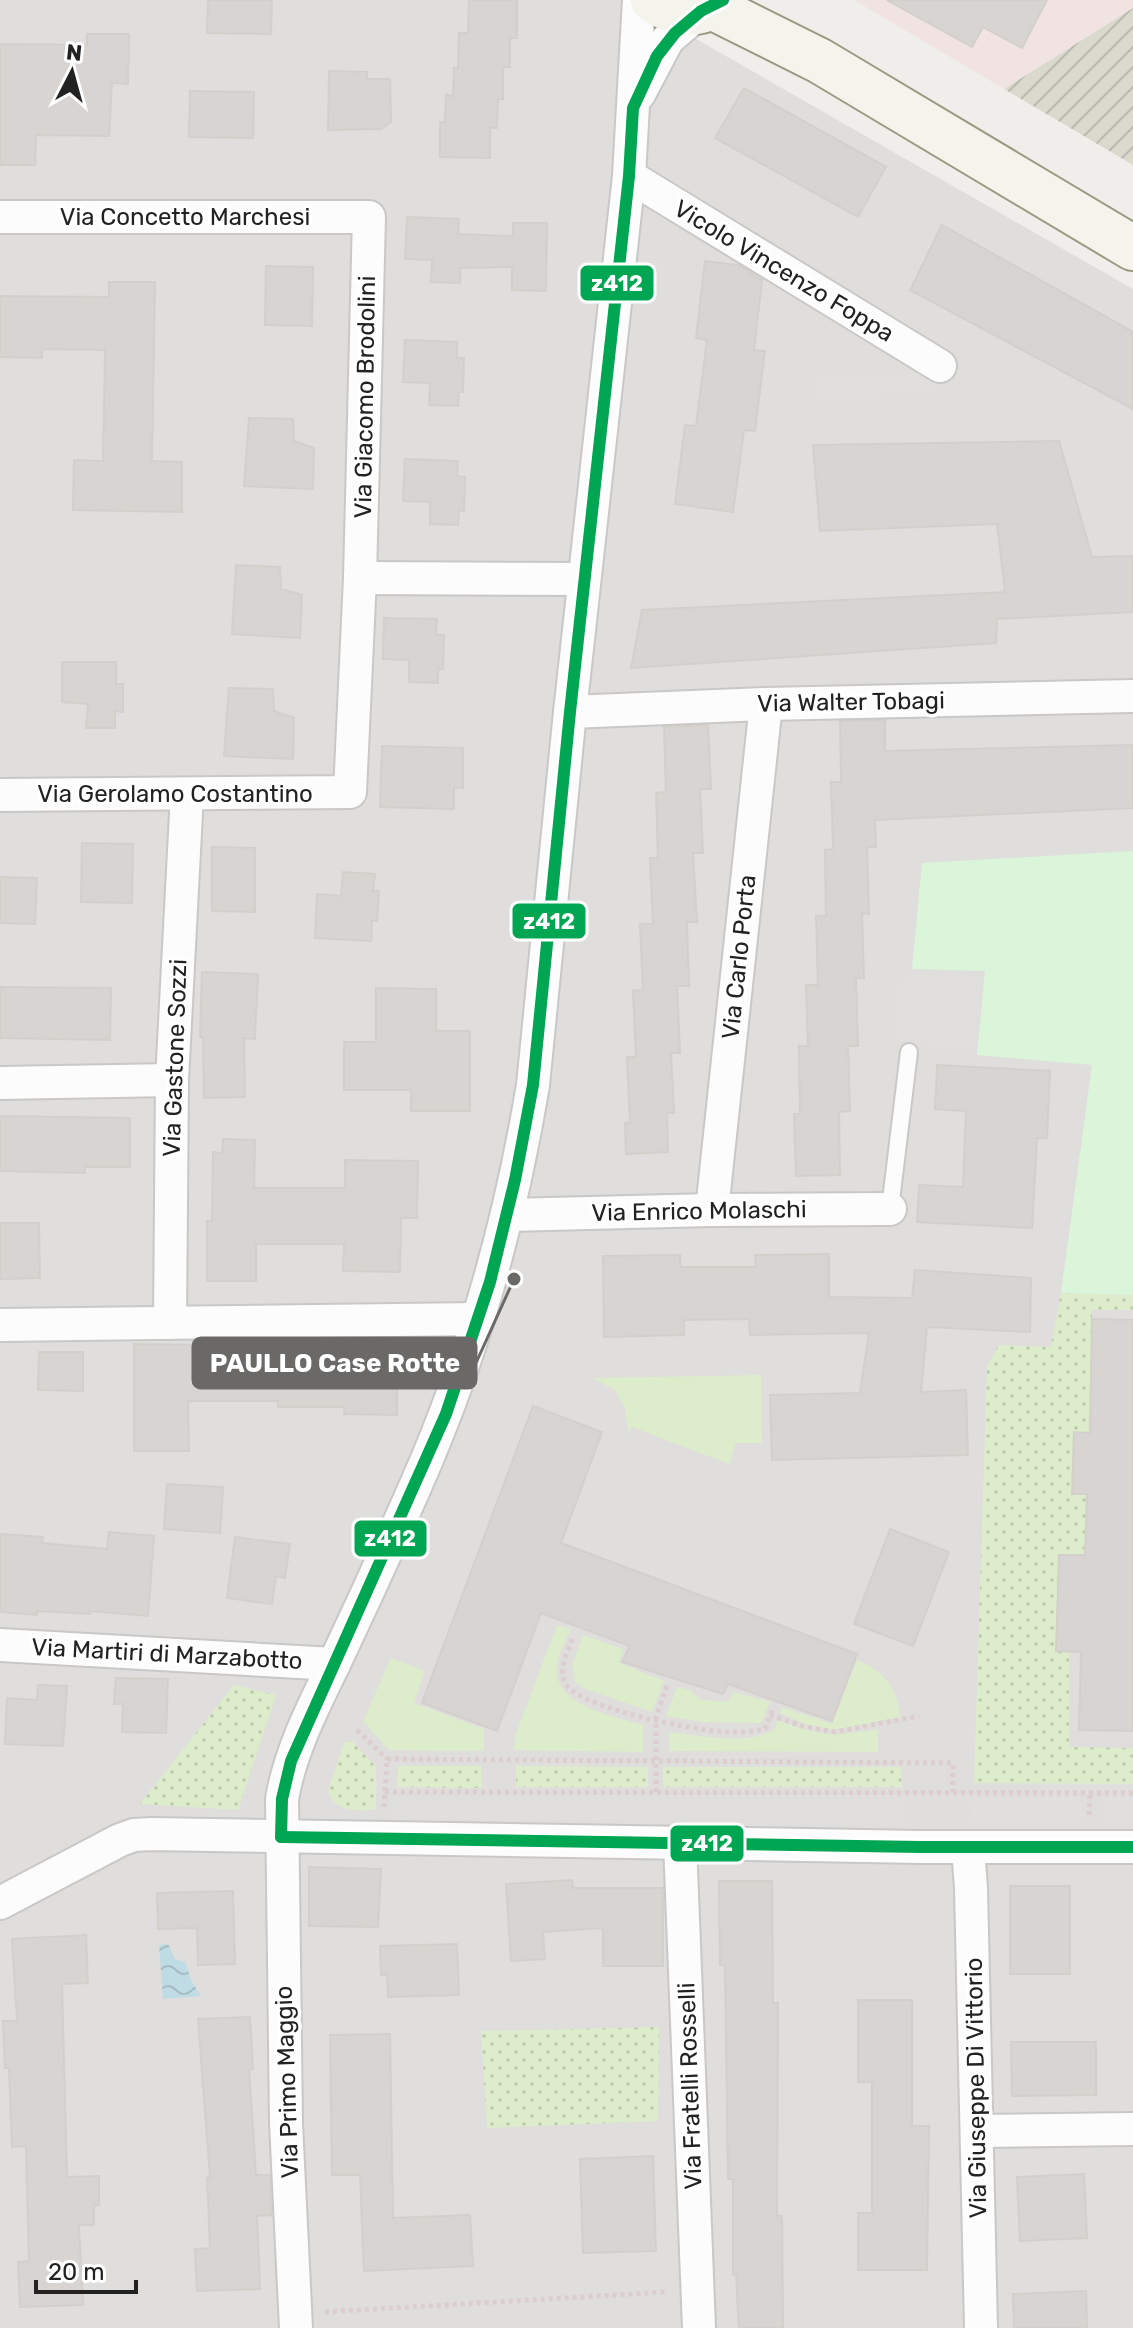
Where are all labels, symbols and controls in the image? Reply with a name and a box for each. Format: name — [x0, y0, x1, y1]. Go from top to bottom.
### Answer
north arrow — [32, 32, 112, 112]
text: N — [65, 38, 83, 67]
street label: Vicolo Vincenzo Foppa — [669, 194, 899, 348]
street label: Via Concetto Marchesi — [60, 203, 310, 231]
line badge: z412 — [579, 264, 655, 302]
text: z412 — [591, 270, 643, 297]
street label: Via Giacomo Brodolini — [349, 275, 381, 519]
street label: Via Walter Tobagi — [757, 686, 945, 718]
street label: Via Gerolamo Costantino — [37, 780, 313, 808]
street label: Via Carlo Porta — [716, 873, 762, 1041]
line badge: z412 — [511, 902, 587, 940]
text: z412 — [523, 908, 575, 935]
street label: Via Gastone Sozzi — [158, 958, 192, 1158]
street label: Via Enrico Molaschi — [591, 1195, 807, 1227]
callout: PAULLO Case Rotte — [193, 1338, 476, 1388]
text: PAULLO Case Rotte — [210, 1348, 460, 1379]
line badge: z412 — [353, 1519, 428, 1558]
text: z412 — [364, 1525, 416, 1552]
street label: Via Martiri di Marzabotto — [31, 1633, 303, 1675]
line badge: z412 — [669, 1824, 745, 1863]
text: z412 — [681, 1830, 733, 1857]
street label: Via Giuseppe Di Vittorio — [960, 1957, 992, 2219]
street label: Via Fratelli Rosselli — [672, 1982, 708, 2190]
street label: Via Primo Maggio — [270, 1985, 304, 2179]
scale bar — [36, 2244, 136, 2294]
text: 20 m — [48, 2258, 105, 2286]

